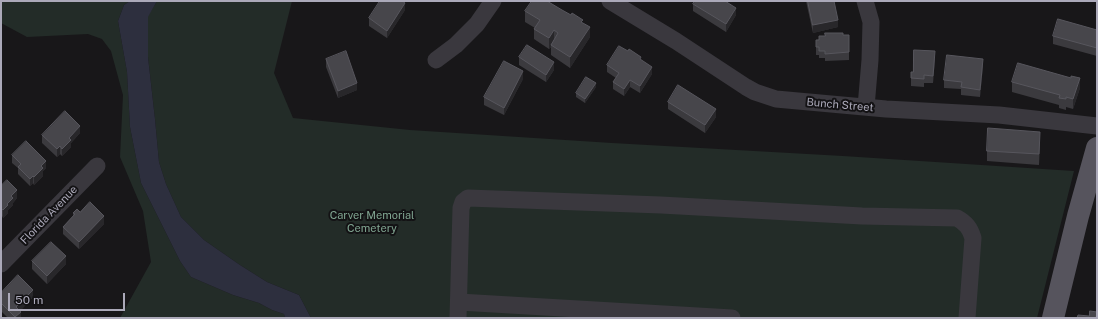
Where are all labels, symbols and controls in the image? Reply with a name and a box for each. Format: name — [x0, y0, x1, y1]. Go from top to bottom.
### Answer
street label: Bunch Street — [806, 95, 874, 115]
street label: Florida Avenue — [18, 183, 80, 247]
park label: Carver Memorial Cemetery — [330, 209, 414, 235]
scale bar — [10, 285, 127, 311]
text: 50 m — [15, 293, 43, 307]

